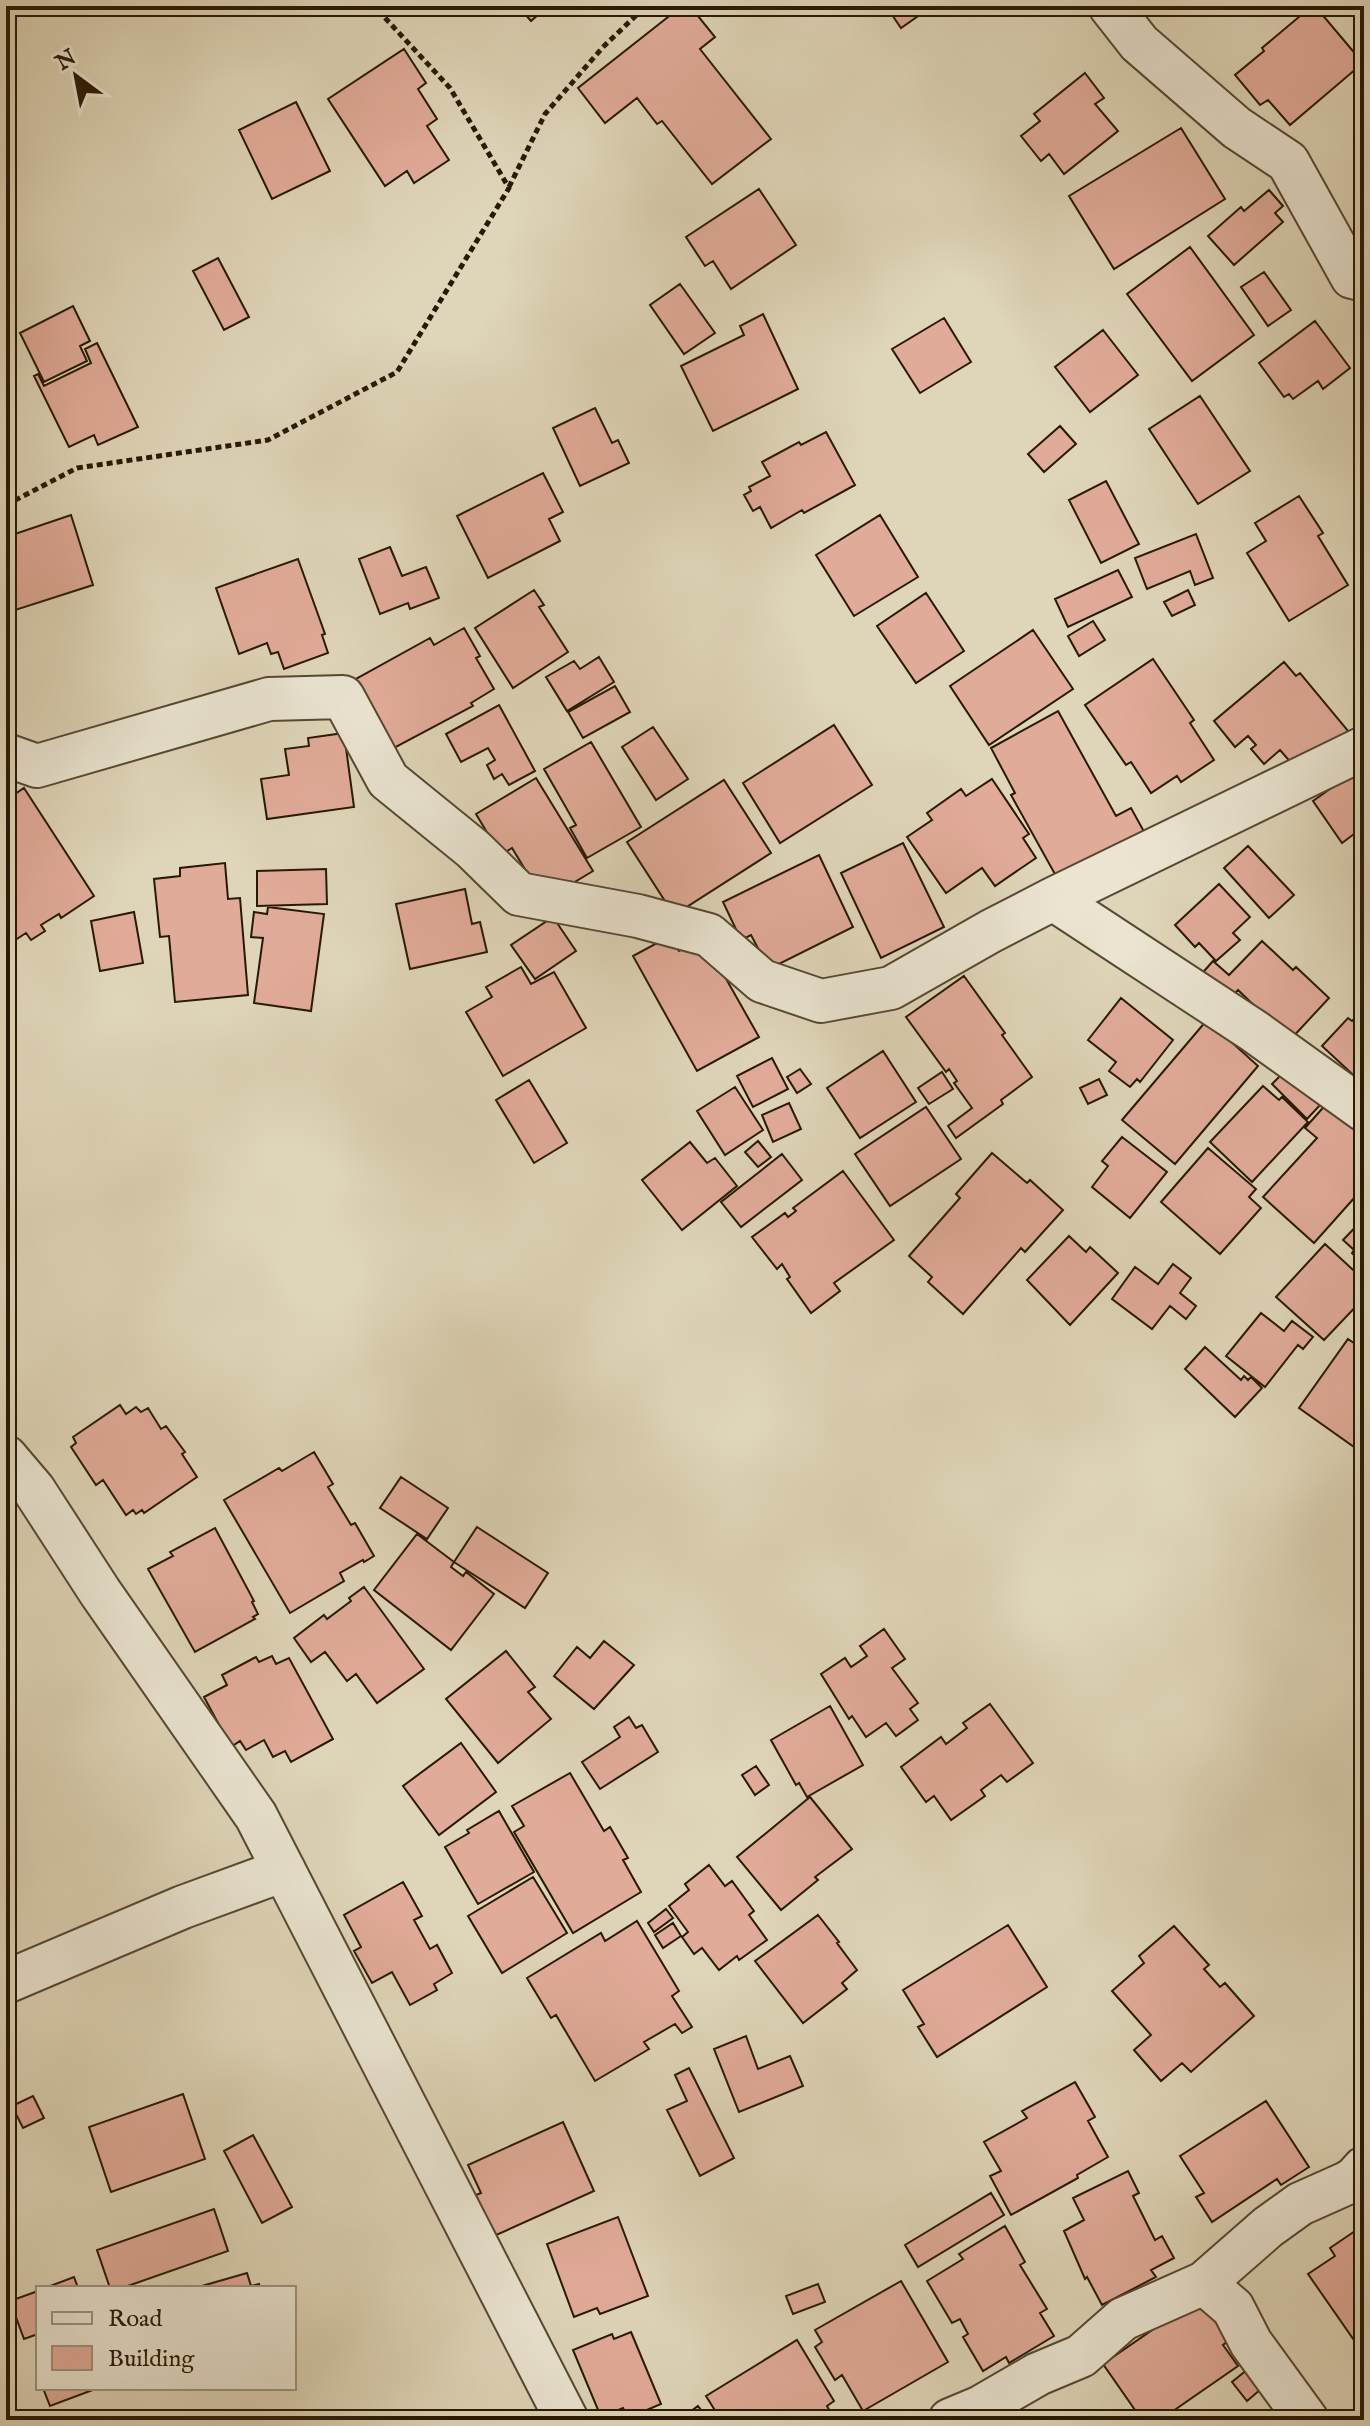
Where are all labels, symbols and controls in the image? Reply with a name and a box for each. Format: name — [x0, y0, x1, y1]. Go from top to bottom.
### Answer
north arrow — [36, 36, 116, 116]
text: N — [50, 44, 82, 78]
legend — [36, 2286, 296, 2390]
text: Road — [108, 2304, 162, 2335]
text: Building — [108, 2344, 195, 2375]

